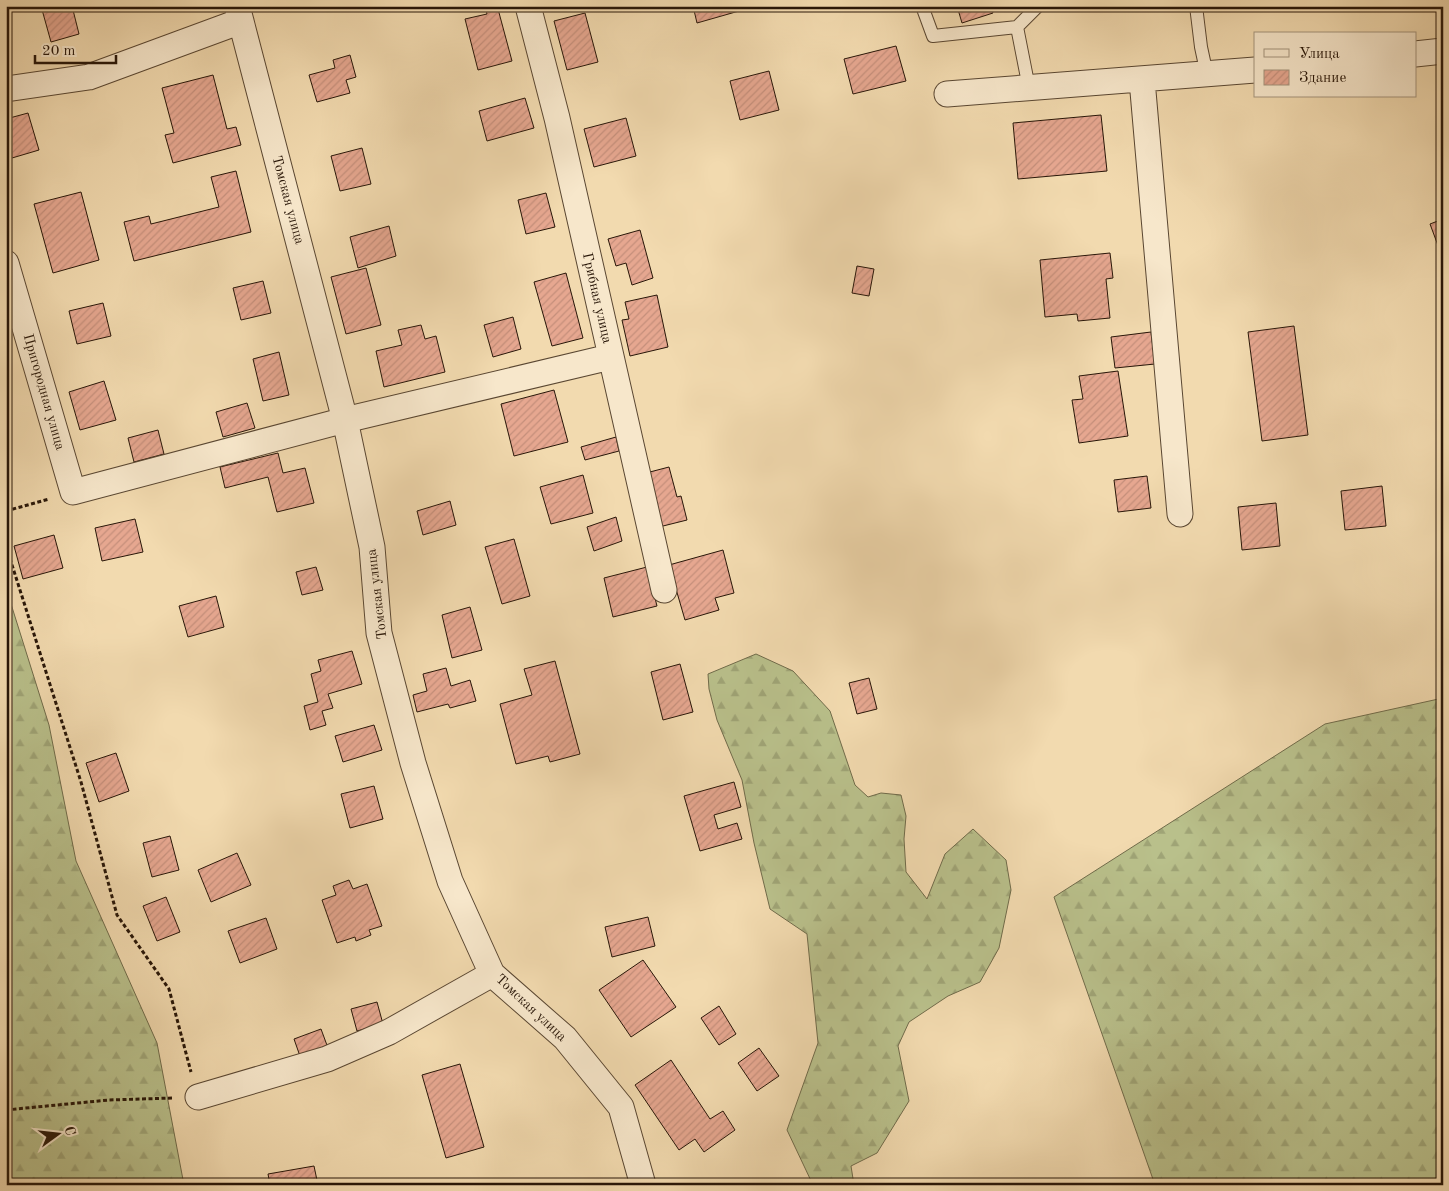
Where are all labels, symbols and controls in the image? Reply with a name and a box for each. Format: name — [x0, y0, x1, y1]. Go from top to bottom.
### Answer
scale bar — [35, 32, 116, 64]
legend — [1254, 32, 1416, 98]
text: 20 m — [42, 44, 76, 59]
text: Улица — [1299, 47, 1340, 62]
text: Здание — [1299, 71, 1346, 86]
street label: Томская улица — [269, 154, 307, 246]
street label: Грибная улица — [580, 251, 614, 345]
street label: Пригородная улица — [21, 332, 67, 452]
street label: Томская улица — [364, 548, 390, 640]
street label: Томская улица — [493, 972, 569, 1044]
north arrow — [32, 1108, 82, 1158]
text: С — [62, 1125, 78, 1137]

